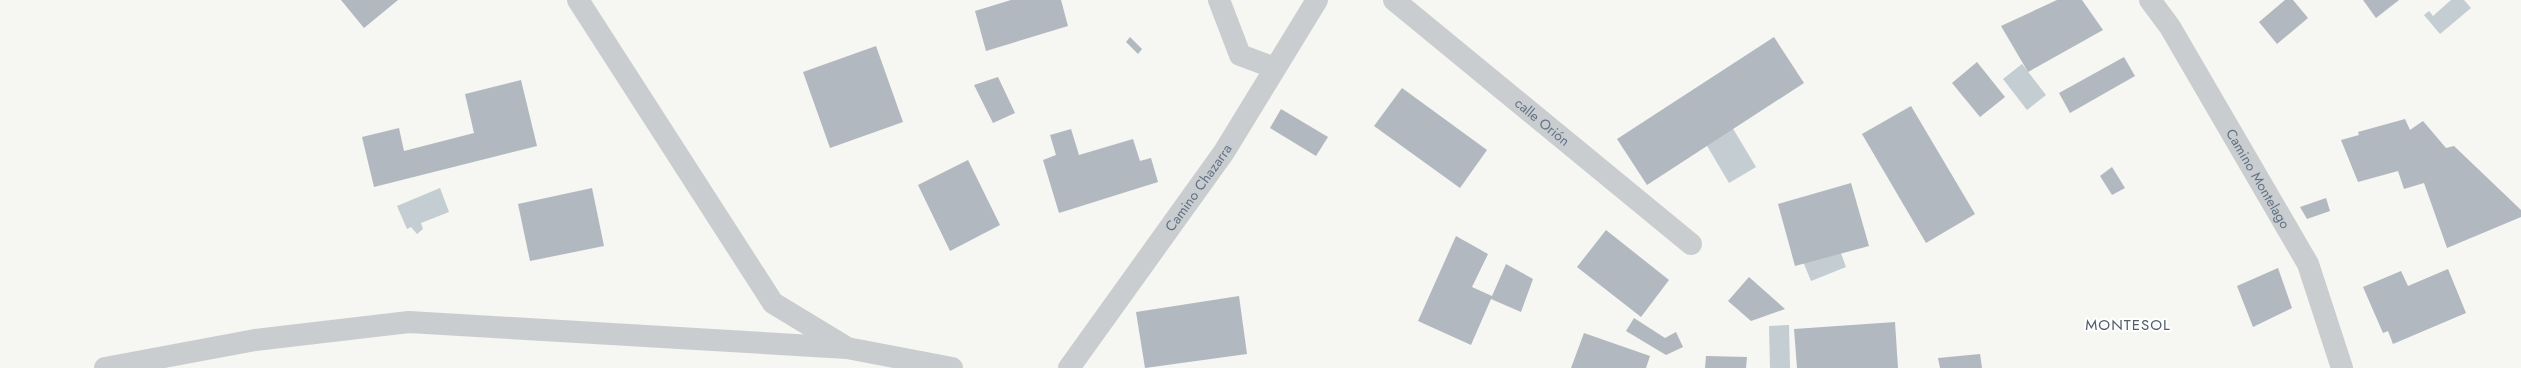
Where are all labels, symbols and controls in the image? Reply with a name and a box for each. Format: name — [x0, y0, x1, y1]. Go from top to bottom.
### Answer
street label: calle Orión — [1511, 93, 1574, 151]
street label: Camino Montelago — [2221, 125, 2295, 233]
street label: Camino Chazarra — [1160, 140, 1237, 235]
district label: MONTESOL — [2085, 314, 2171, 336]

